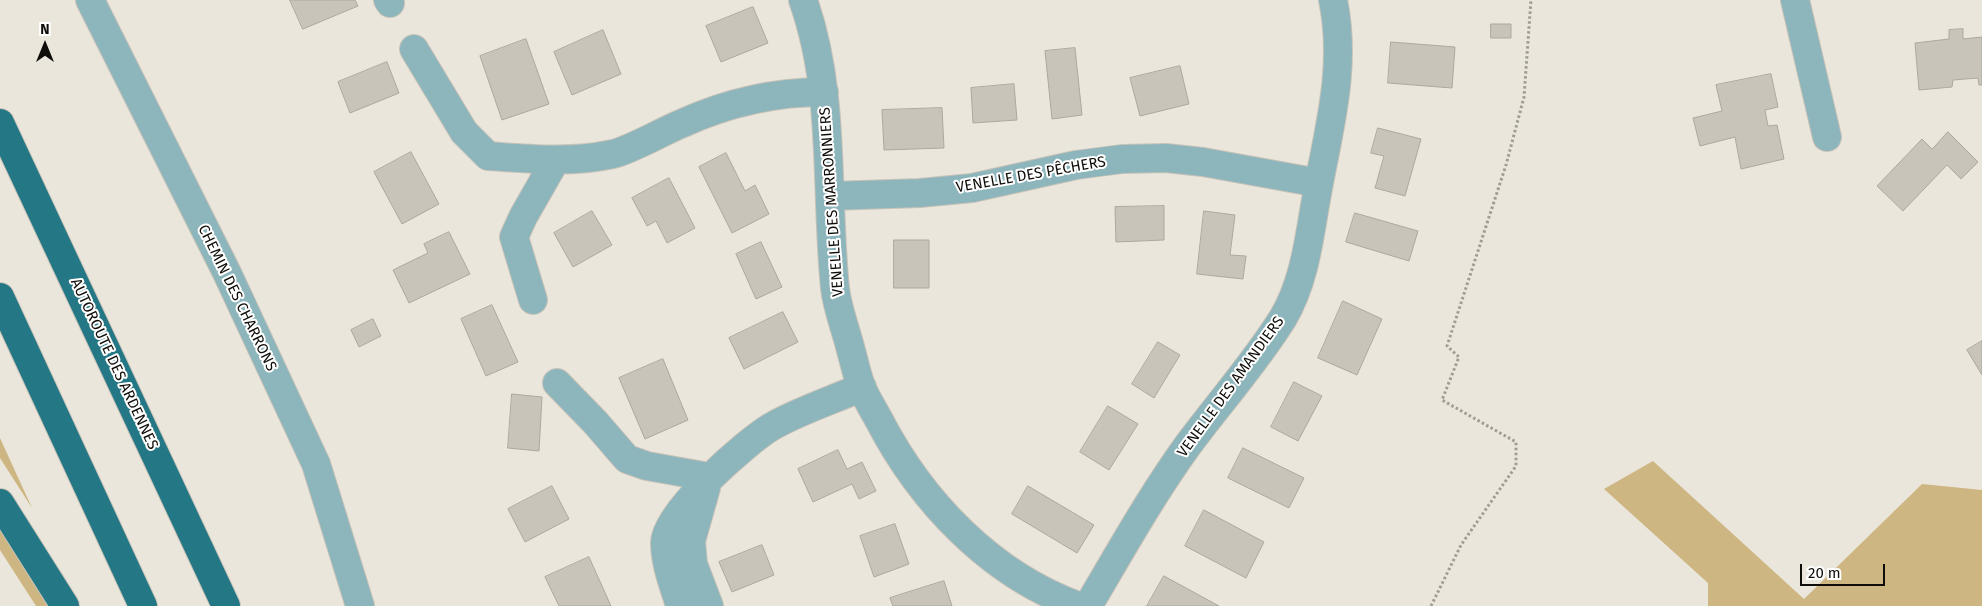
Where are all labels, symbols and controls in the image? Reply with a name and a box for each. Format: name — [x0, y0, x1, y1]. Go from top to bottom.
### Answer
north arrow — [20, 20, 70, 70]
text: N — [40, 21, 50, 38]
street label: VENELLE DES MARRONNIERS — [816, 107, 848, 297]
street label: VENELLE DES PÊCHERS — [955, 153, 1107, 197]
street label: CHEMIN DES CHARRONS — [194, 222, 280, 374]
street label: AUTOROUTE DES ARDENNES — [66, 276, 162, 452]
street label: VENELLE DES AMANDIERS — [1174, 313, 1288, 461]
scale bar — [1802, 554, 1887, 586]
text: 20 m — [1808, 564, 1841, 582]

